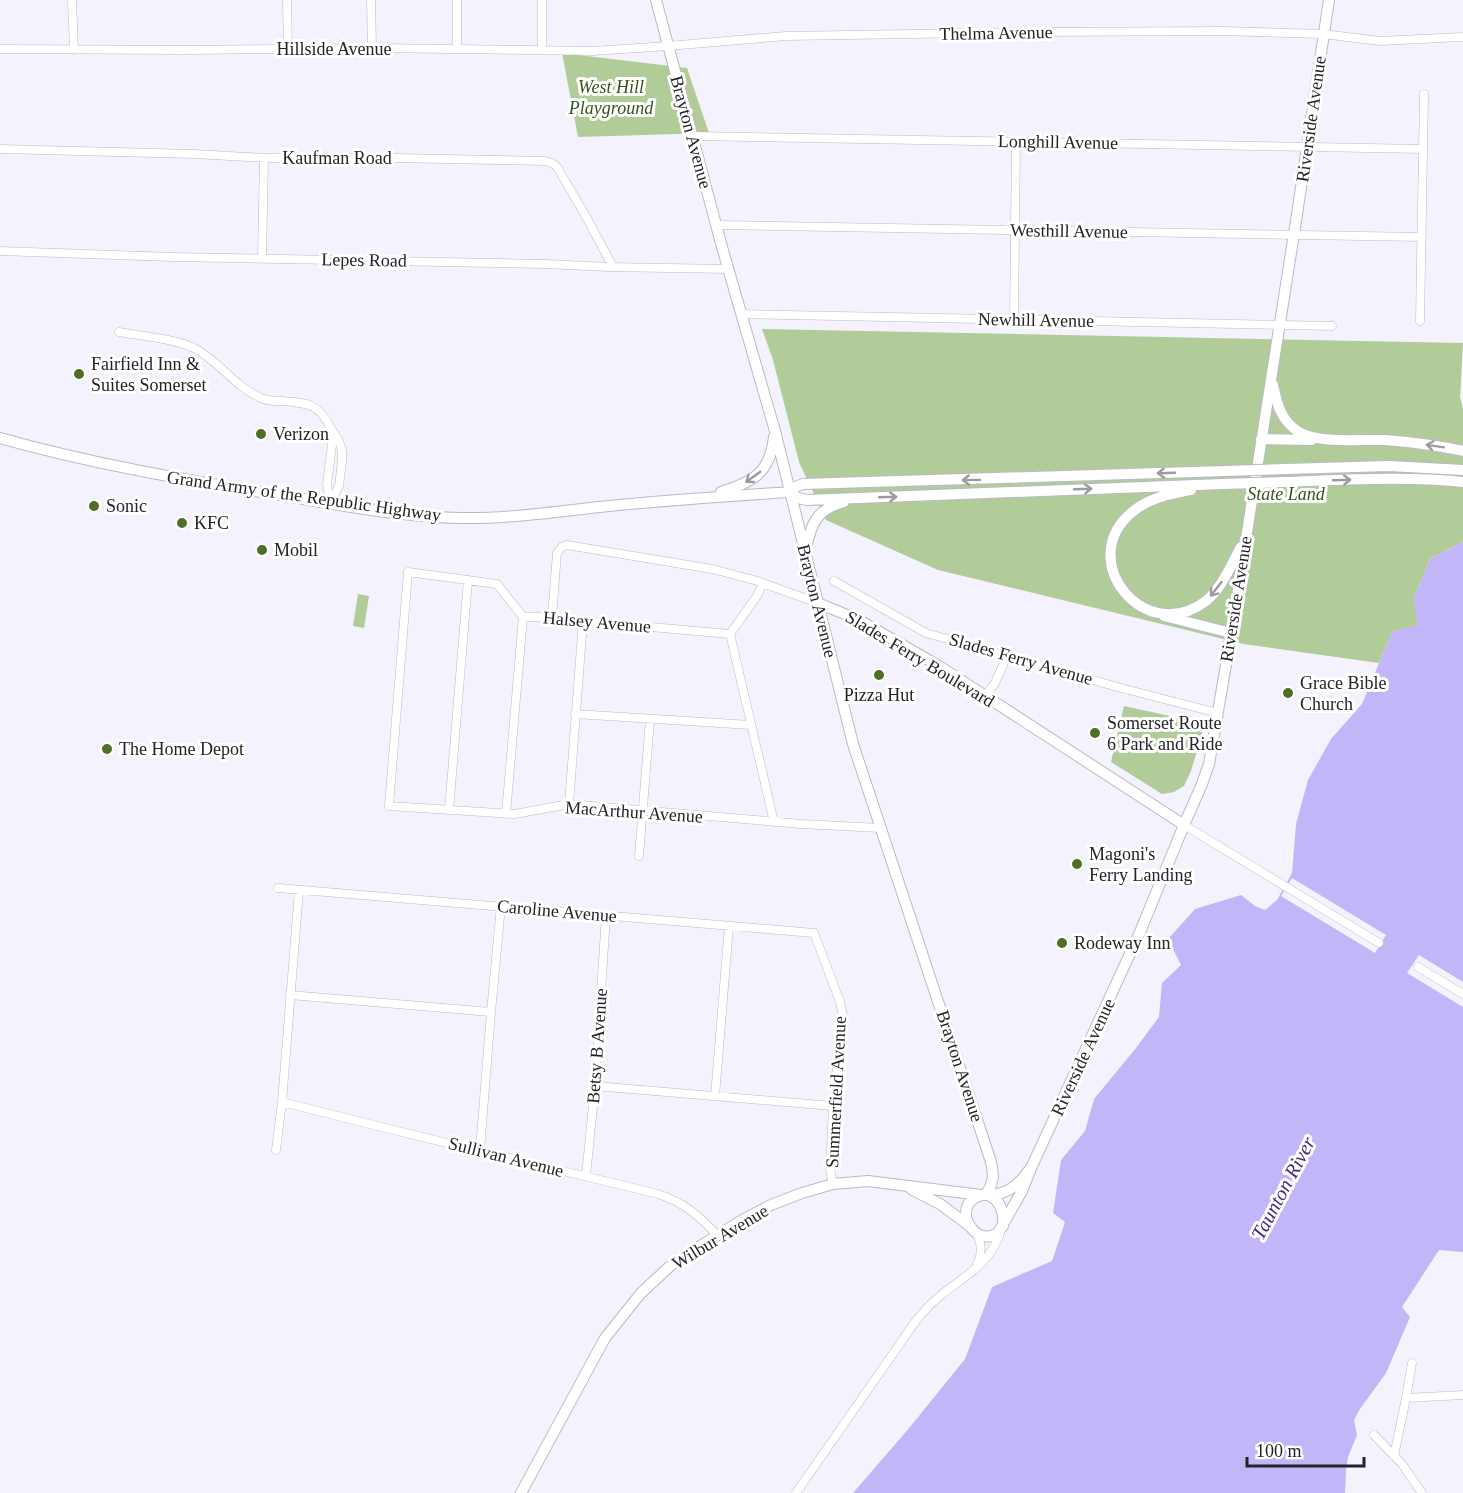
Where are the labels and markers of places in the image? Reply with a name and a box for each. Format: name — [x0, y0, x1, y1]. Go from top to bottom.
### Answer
place label: Fairfield Inn & Suites Somerset — [91, 354, 207, 395]
marker: Fairfield Inn & Suites Somerset — [72, 367, 86, 381]
place label: Verizon — [273, 424, 329, 444]
marker: Verizon — [254, 427, 268, 441]
place label: Sonic — [106, 496, 147, 516]
marker: Sonic — [87, 499, 101, 513]
place label: KFC — [194, 513, 229, 533]
marker: KFC — [175, 516, 189, 530]
place label: Mobil — [274, 540, 318, 560]
marker: Mobil — [255, 543, 269, 557]
marker: Pizza Hut — [872, 668, 886, 682]
place label: Grace Bible Church — [1300, 673, 1386, 714]
place label: Pizza Hut — [844, 685, 914, 705]
marker: Grace Bible Church — [1281, 686, 1295, 700]
place label: Somerset Route 6 Park and Ride — [1107, 713, 1222, 754]
marker: Somerset Route 6 Park and Ride — [1088, 726, 1102, 740]
place label: The Home Depot — [119, 739, 244, 759]
marker: The Home Depot — [100, 742, 114, 756]
place label: Magoni's Ferry Landing — [1089, 844, 1192, 885]
marker: Magoni's Ferry Landing — [1070, 857, 1084, 871]
place label: Rodeway Inn — [1074, 933, 1170, 953]
marker: Rodeway Inn — [1055, 936, 1069, 950]

